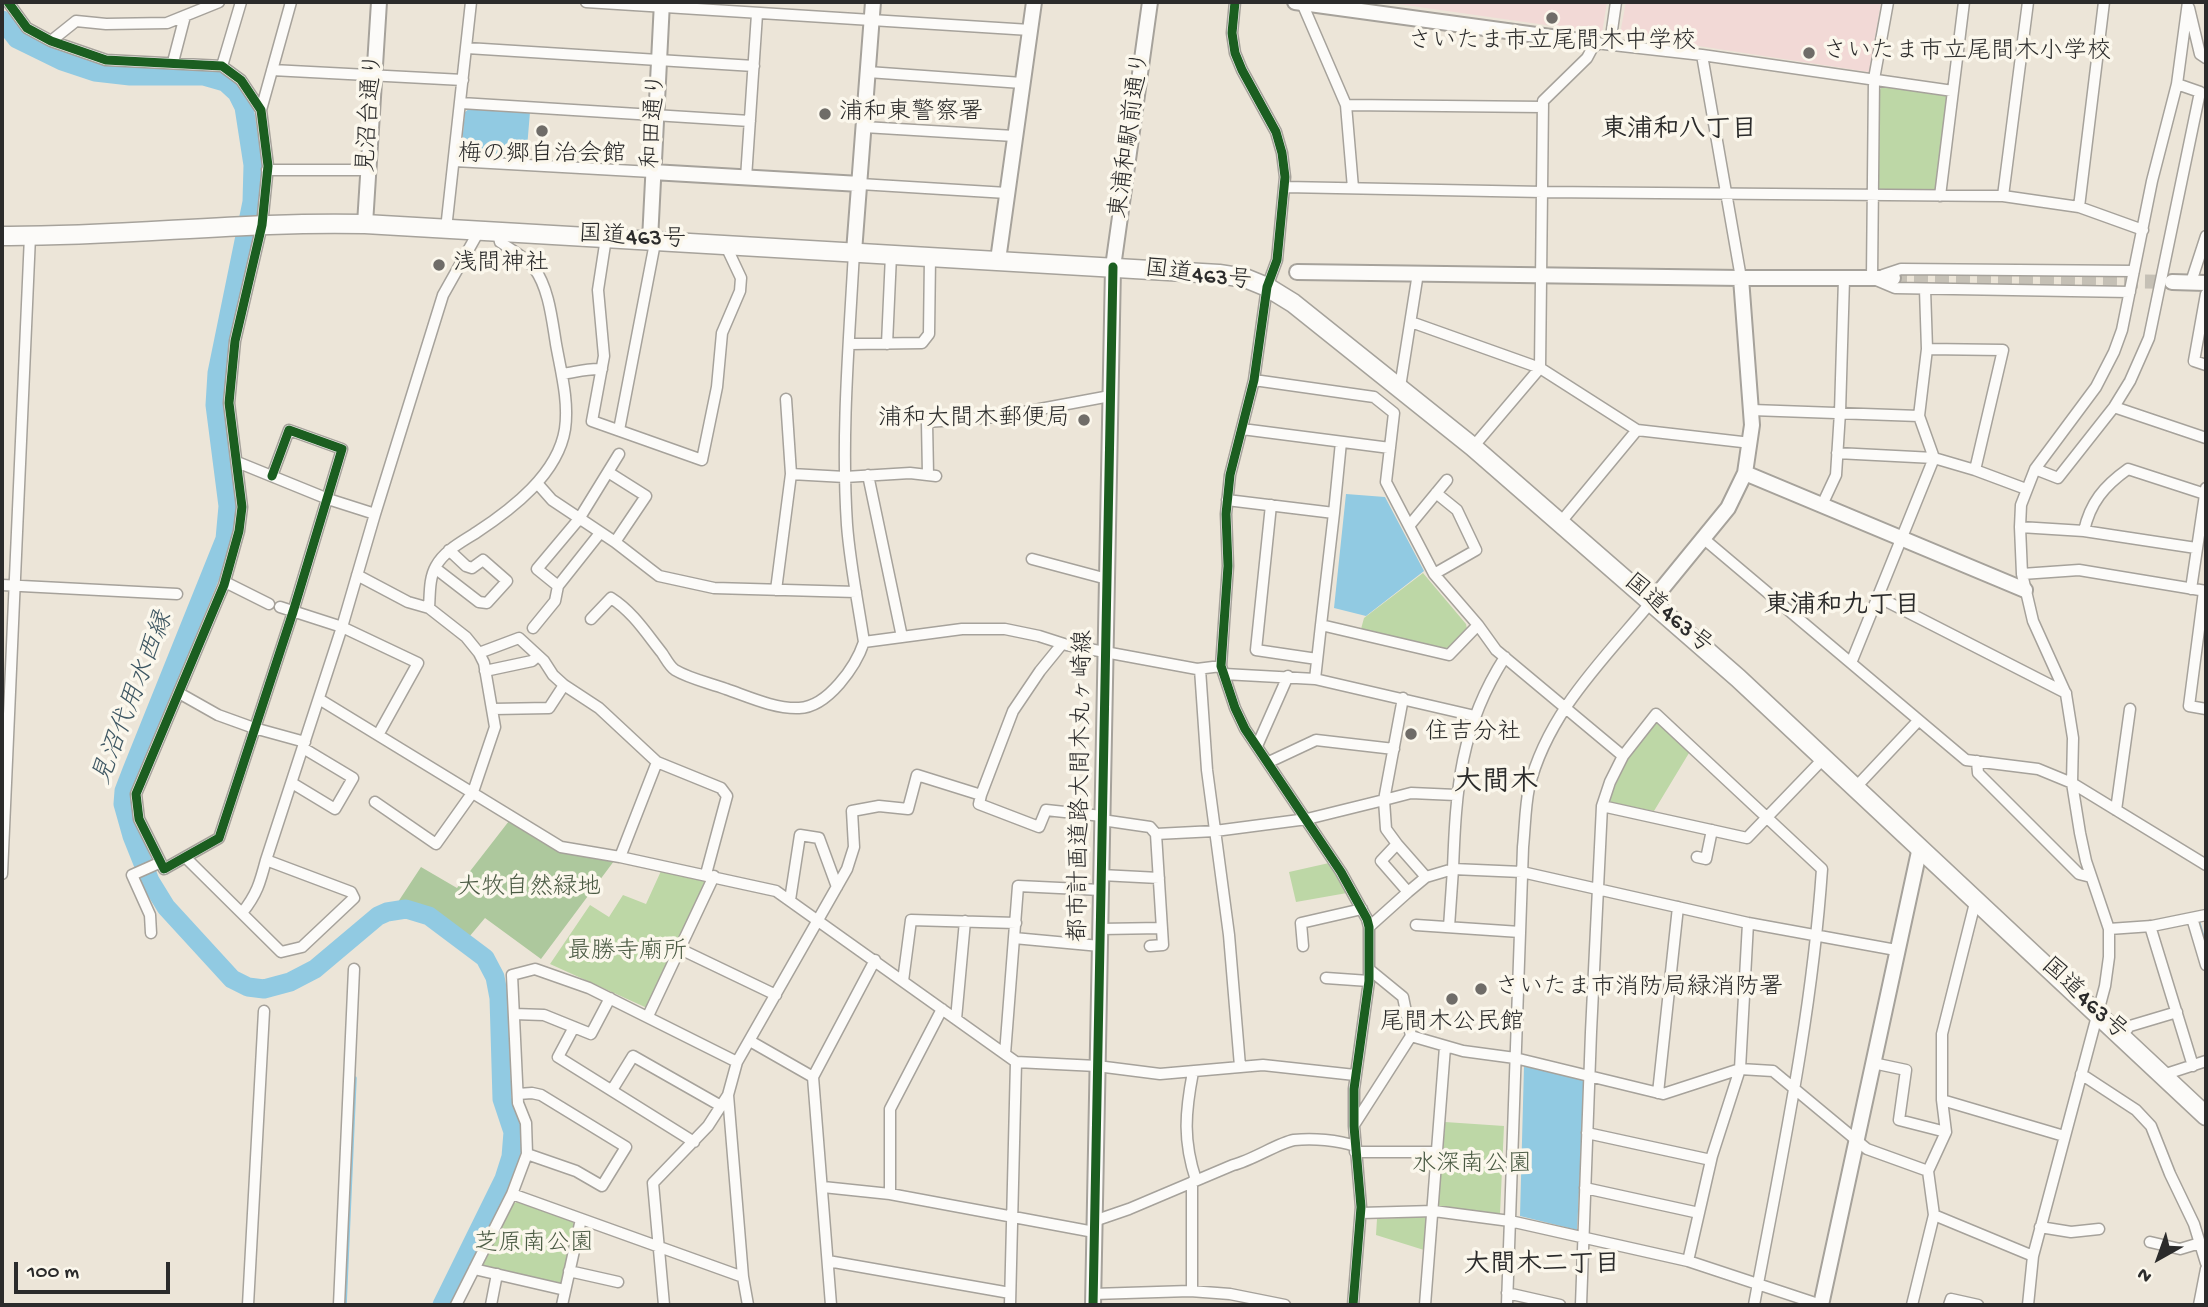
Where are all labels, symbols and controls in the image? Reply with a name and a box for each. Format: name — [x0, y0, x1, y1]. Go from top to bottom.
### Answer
marker: さいたま市立尾間木中学校 — [1544, 10, 1560, 26]
place label: さいたま市立尾間木中学校 — [1408, 29, 1696, 57]
place label: さいたま市立尾間木小学校 — [1823, 39, 2111, 67]
marker: さいたま市立尾間木小学校 — [1801, 45, 1817, 61]
street label: 東浦和駅前通り — [1106, 50, 1158, 220]
street label: 見沼台通り — [353, 52, 391, 174]
street label: 和田通り — [638, 72, 674, 170]
place label: 浦和東警察署 — [839, 100, 983, 128]
marker: 浦和東警察署 — [817, 106, 833, 122]
district label: 東浦和八丁目 — [1601, 116, 1757, 148]
marker: 梅の郷自治会館 — [534, 123, 550, 139]
place label: 梅の郷自治会館 — [458, 142, 626, 170]
street label: 国道463号 — [577, 222, 687, 256]
place label: 浅間神社 — [453, 251, 549, 279]
street label: 国道463号 — [1143, 256, 1253, 298]
marker: 浅間神社 — [431, 257, 447, 273]
place label: 浦和大間木郵便局 — [878, 406, 1070, 434]
marker: 浦和大間木郵便局 — [1076, 412, 1092, 428]
street label: 国道463号 — [1617, 569, 1717, 661]
district label: 東浦和九丁目 — [1764, 592, 1920, 624]
water label: 見沼代用水西縁 — [88, 608, 182, 790]
street label: 都市計画道路大間木丸ヶ崎線 — [1066, 630, 1100, 942]
place label: 住吉分社 — [1425, 720, 1521, 748]
marker: 住吉分社 — [1403, 726, 1419, 742]
district label: 大間木 — [1454, 768, 1538, 802]
park label: 大牧自然緑地 — [457, 875, 601, 903]
park label: 最勝寺廟所 — [567, 939, 687, 967]
street label: 国道463号 — [2034, 953, 2132, 1047]
place label: さいたま市消防局緑消防署 — [1495, 975, 1783, 1003]
marker: さいたま市消防局緑消防署 — [1473, 981, 1489, 997]
marker: 尾間木公民館 — [1444, 991, 1460, 1007]
place label: 尾間木公民館 — [1380, 1010, 1524, 1038]
park label: 水深南公園 — [1412, 1152, 1532, 1180]
north arrow — [2124, 1223, 2194, 1293]
park label: 芝原南公園 — [474, 1231, 594, 1259]
scale bar — [18, 1248, 173, 1292]
district label: 大間木二丁目 — [1464, 1251, 1620, 1283]
text: 100 m — [27, 1261, 79, 1286]
text: N — [2133, 1262, 2157, 1287]

